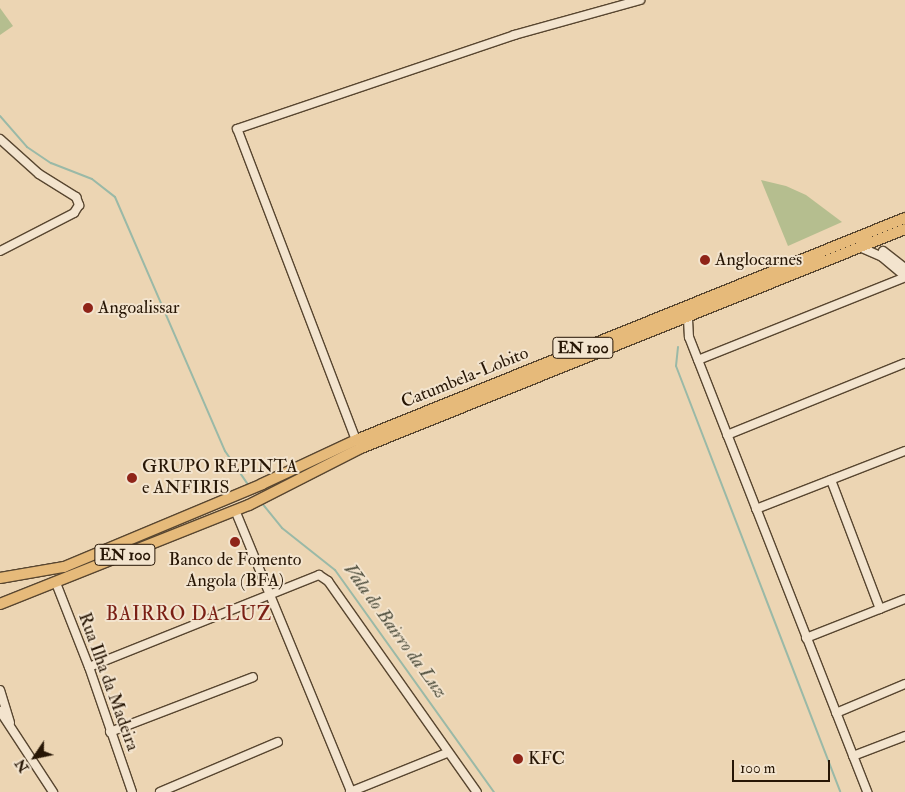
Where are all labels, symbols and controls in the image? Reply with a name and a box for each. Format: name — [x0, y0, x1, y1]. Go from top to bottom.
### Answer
place label: Anglocarnes — [715, 249, 802, 271]
marker: Anglocarnes — [699, 254, 711, 266]
place label: Angoalissar — [98, 297, 179, 319]
marker: Angoalissar — [82, 302, 94, 314]
road number: EN 100 — [552, 334, 614, 362]
street label: Catumbela-Lobito — [398, 343, 532, 413]
place label: GRUPO REPINTA e ANFIRIS — [142, 457, 298, 499]
marker: GRUPO REPINTA e ANFIRIS — [126, 472, 138, 484]
marker: Banco de Fomento Angola (BFA) — [229, 536, 241, 548]
road number: EN 100 — [94, 542, 156, 568]
place label: Banco de Fomento Angola (BFA) — [169, 550, 301, 592]
water label: Vala do Bairro da Luz — [338, 559, 452, 703]
district label: BAIRRO DA LUZ — [104, 604, 274, 626]
street label: Rua Ilha da Madeira — [73, 610, 143, 754]
north arrow — [10, 732, 60, 782]
place label: KFC — [528, 748, 565, 770]
scale bar — [735, 750, 832, 782]
marker: KFC — [512, 753, 524, 765]
text: N — [12, 756, 33, 776]
text: 100 m — [740, 759, 775, 778]

